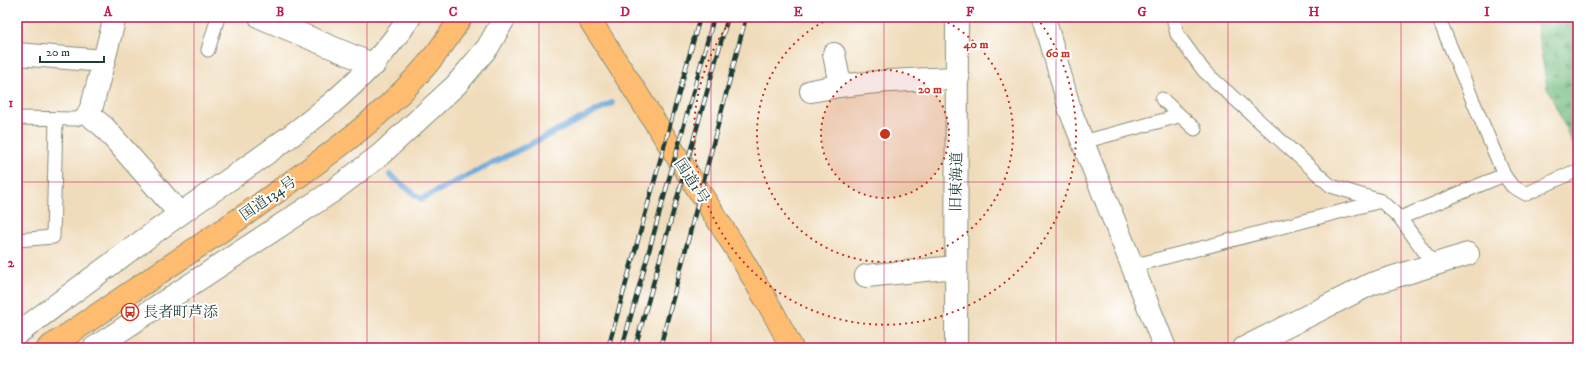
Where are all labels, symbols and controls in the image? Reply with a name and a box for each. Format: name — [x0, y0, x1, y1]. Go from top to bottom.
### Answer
text: A — [103, 4, 113, 20]
text: B — [276, 4, 284, 20]
text: C — [449, 4, 458, 20]
text: D — [620, 4, 630, 20]
text: E — [793, 4, 803, 20]
text: F — [966, 4, 975, 20]
text: G — [1137, 4, 1147, 20]
text: H — [1309, 4, 1320, 20]
text: I — [1484, 4, 1490, 20]
text: 40 m — [963, 37, 988, 52]
scale bar — [40, 38, 104, 64]
text: 20 m — [46, 45, 70, 60]
text: 60 m — [1046, 46, 1070, 61]
text: 20 m — [918, 82, 942, 97]
text: 1 — [9, 95, 14, 111]
centre of rings — [878, 127, 892, 141]
street label: 旧東海道 — [946, 152, 967, 212]
street label: 国道1号 — [670, 155, 713, 208]
street label: 国道134号 — [236, 172, 300, 225]
text: 2 — [8, 255, 15, 271]
bus stop icon: 長者町芦添 — [120, 302, 140, 322]
place label: 長者町芦添 — [143, 303, 218, 322]

